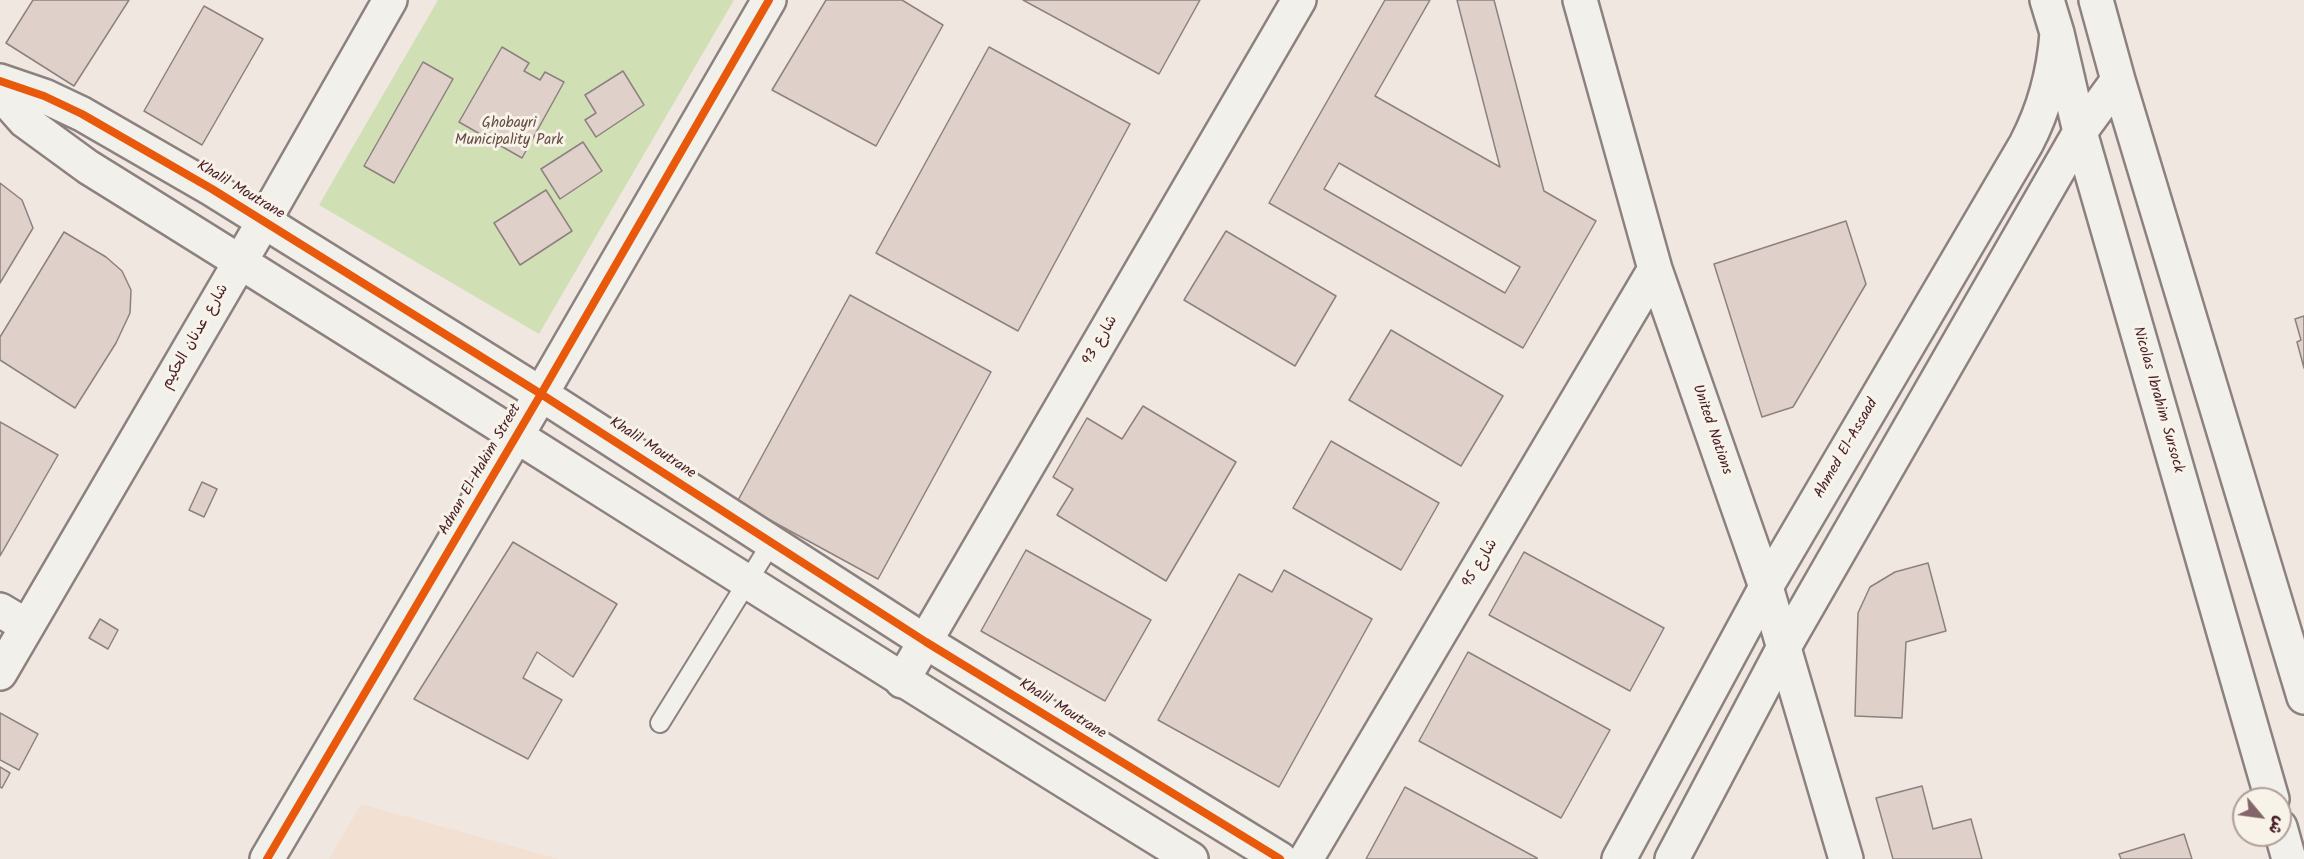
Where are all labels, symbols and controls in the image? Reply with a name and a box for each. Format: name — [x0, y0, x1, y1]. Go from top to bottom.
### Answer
park label: Ghobayri Municipality Park — [455, 115, 563, 150]
street label: Khalil Moutrane — [193, 158, 287, 224]
street label: شارع عدنان الحكيم — [159, 281, 233, 393]
street label: شارع 93 — [1080, 313, 1122, 369]
street label: Nicolas Ibrahim Sursock — [2127, 325, 2187, 475]
street label: United Nations — [1687, 382, 1735, 478]
street label: Ahmed El-Assaad — [1811, 396, 1883, 502]
street label: Adnan El-Hakim Street — [436, 401, 526, 539]
street label: Khalil Moutrane — [605, 414, 699, 484]
street label: شارع 95 — [1459, 536, 1503, 592]
street label: Khalil Moutrane — [1015, 676, 1109, 744]
north arrow — [2232, 787, 2292, 847]
text: ش — [2261, 811, 2292, 839]

